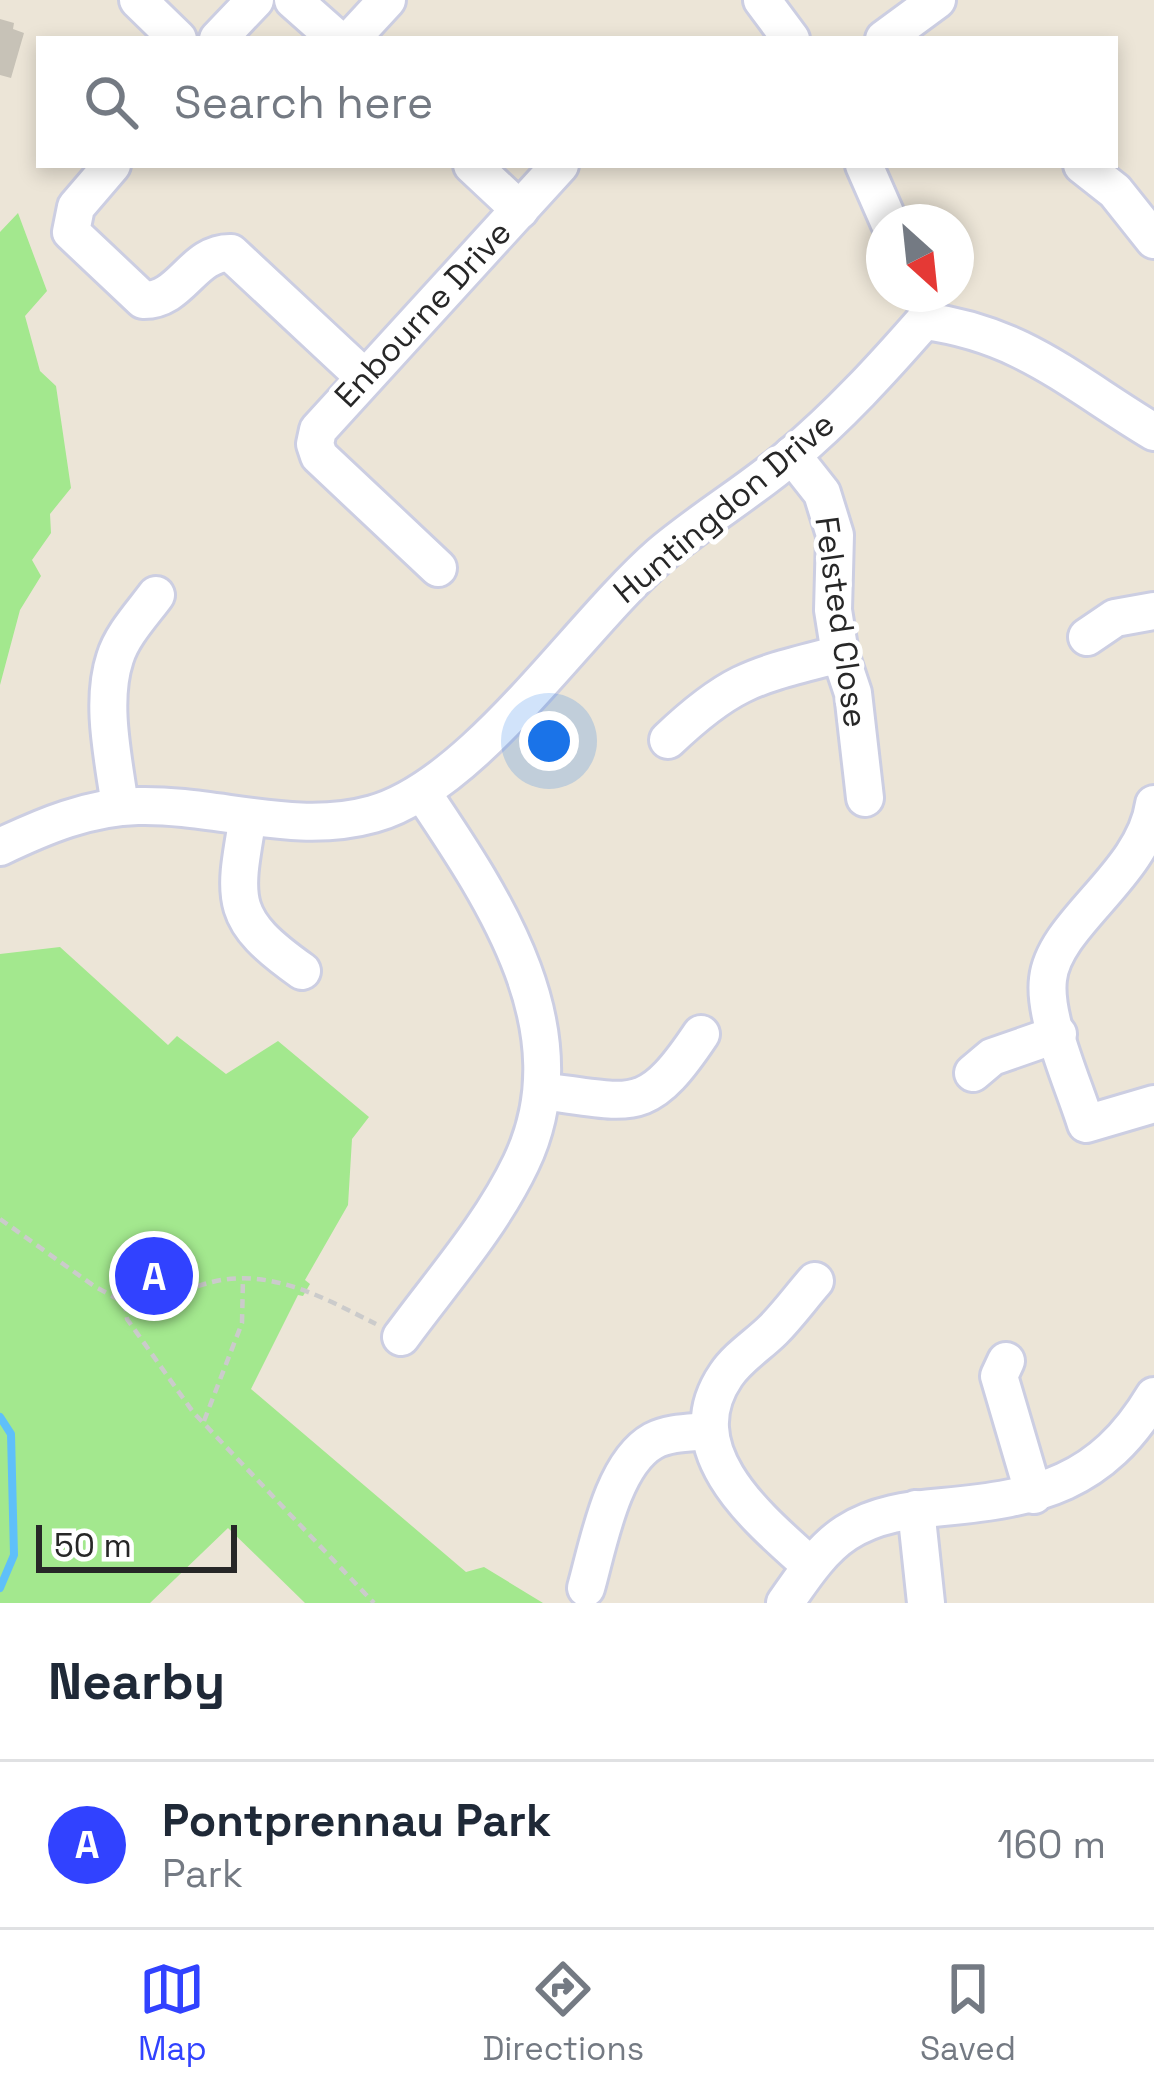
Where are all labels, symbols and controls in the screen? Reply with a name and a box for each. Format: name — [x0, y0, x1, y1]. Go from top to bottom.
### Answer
search box — [36, 36, 1118, 168]
icon: search — [78, 69, 144, 135]
text: Search here — [174, 74, 433, 131]
north arrow — [866, 204, 974, 312]
street label: Enbourne Drive — [326, 212, 520, 416]
street label: Huntingdon Drive — [605, 403, 843, 613]
street label: Felsted Close — [805, 514, 877, 730]
your location — [519, 711, 579, 771]
pin: A — [115, 1231, 193, 1321]
scale bar — [36, 1519, 237, 1572]
text: 50 m — [54, 1525, 132, 1567]
text: Nearby — [48, 1649, 225, 1714]
text: Pontprennau Park — [162, 1792, 551, 1849]
text: A — [75, 1820, 99, 1869]
text: 160 m — [997, 1820, 1106, 1869]
text: Park — [162, 1849, 243, 1898]
tab: Map — [138, 1956, 207, 2070]
tab: Directions — [482, 1956, 644, 2070]
tab: Saved — [920, 1956, 1016, 2070]

